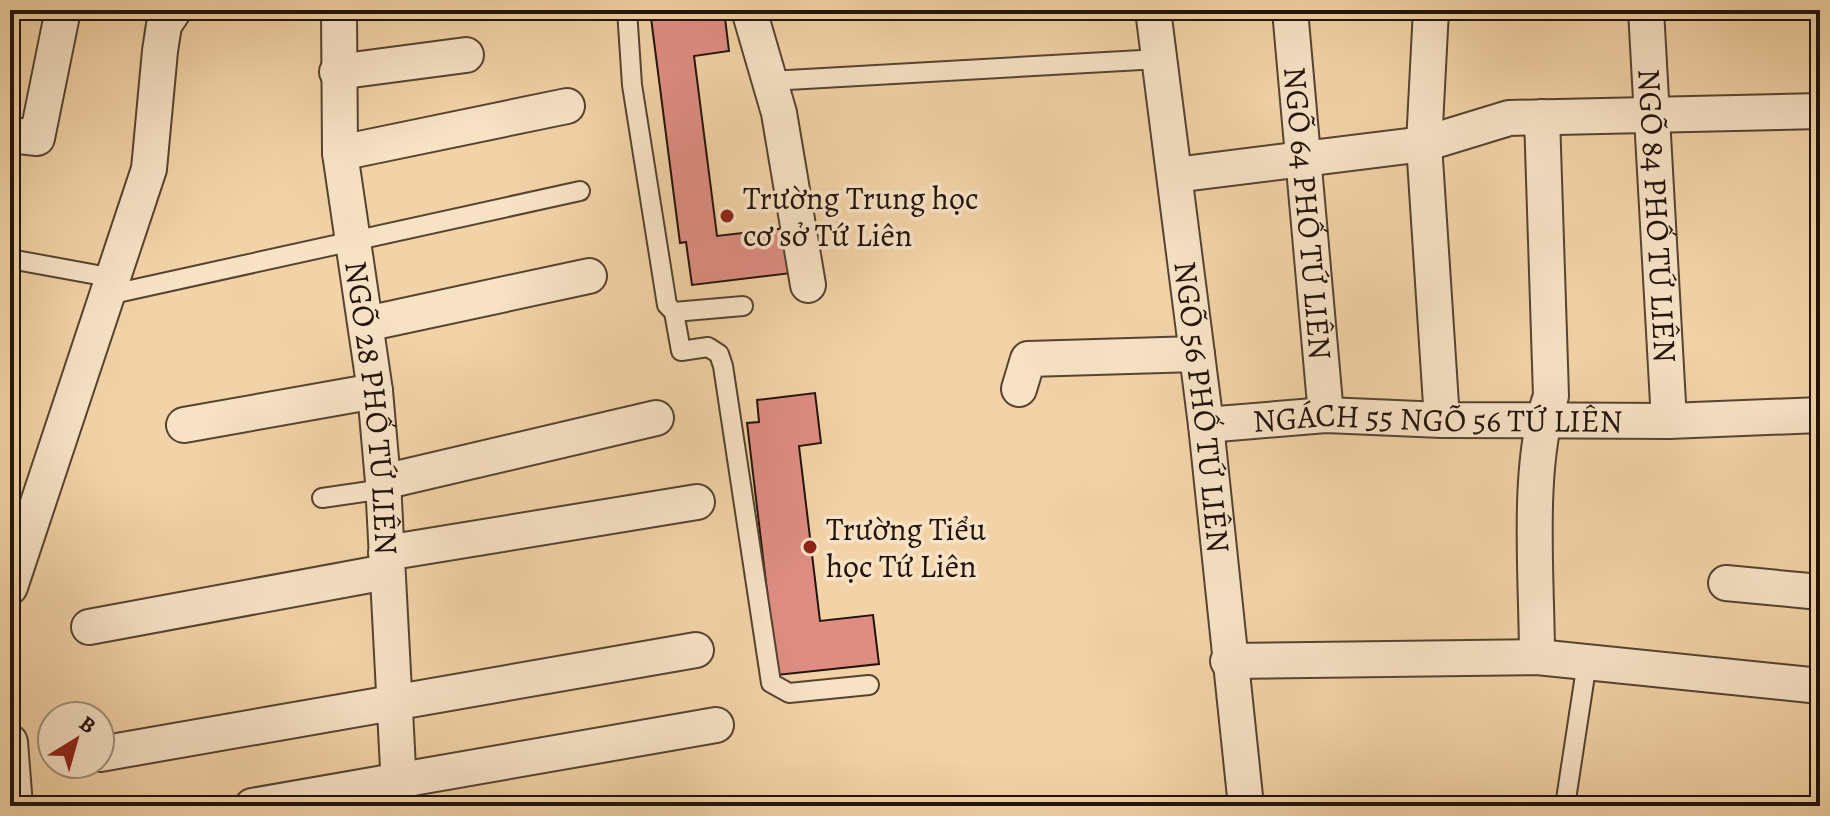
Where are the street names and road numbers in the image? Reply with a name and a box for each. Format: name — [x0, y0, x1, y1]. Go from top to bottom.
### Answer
street label: NGÕ 64 PHỐ TỨ LIÊN — [1273, 65, 1343, 361]
street label: NGÕ 84 PHỐ TỨ LIÊN — [1627, 67, 1688, 364]
street label: NGÕ 28 PHỐ TỨ LIÊN — [334, 258, 409, 556]
street label: NGÕ 56 PHỐ TỨ LIÊN — [1163, 259, 1241, 555]
street label: NGÁCH 55 NGÕ 56 TỨ LIÊN — [1251, 392, 1623, 443]

